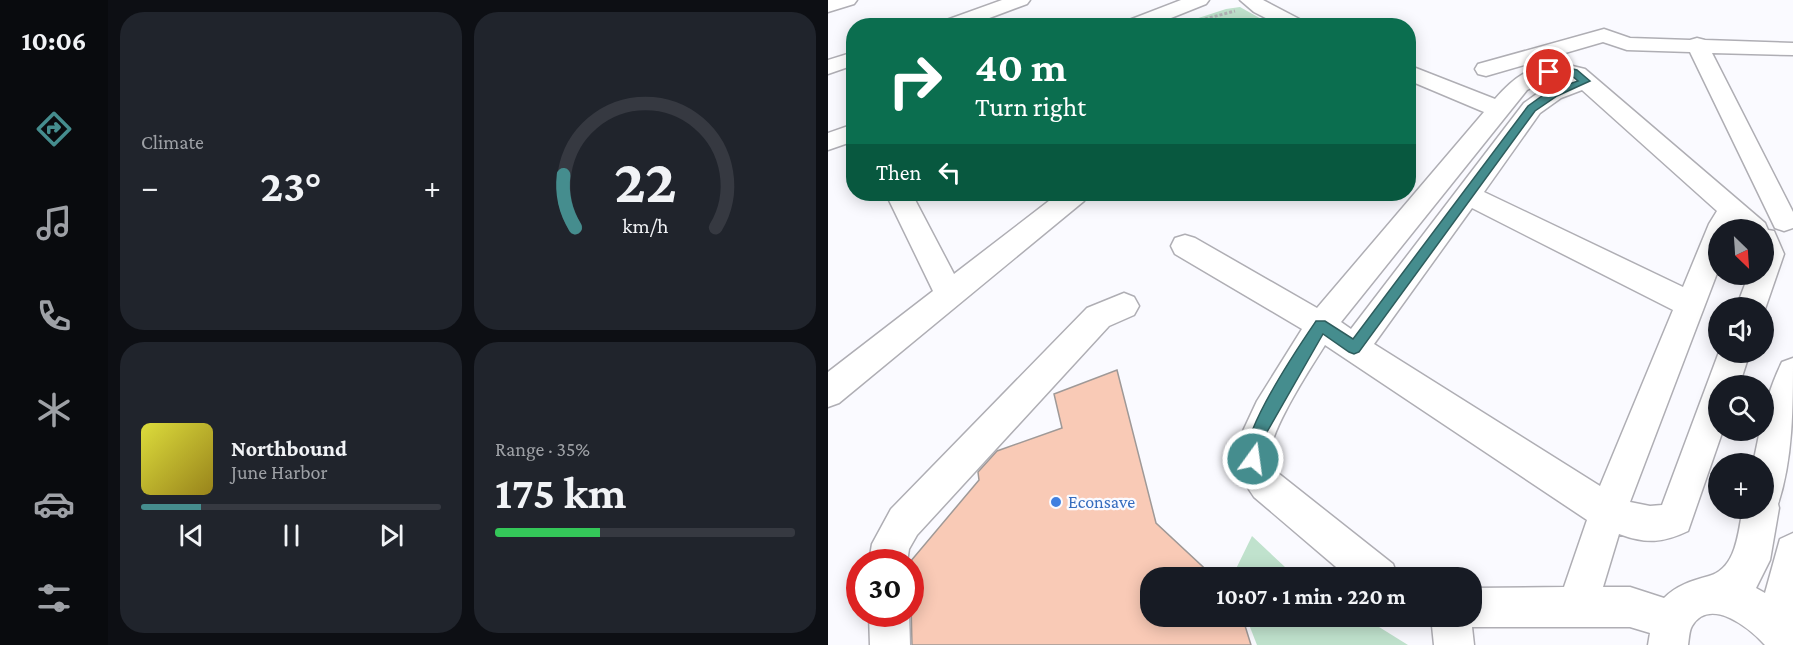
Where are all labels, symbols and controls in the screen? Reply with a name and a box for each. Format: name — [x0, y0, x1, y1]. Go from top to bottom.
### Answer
text: 10:06 — [21, 26, 87, 56]
icon: right — [876, 42, 954, 120]
text: 40 m — [975, 43, 1067, 90]
pin — [1523, 46, 1574, 97]
icon: arrive — [1532, 55, 1565, 88]
text: Turn right — [975, 92, 1086, 122]
icon: directions — [33, 108, 75, 150]
text: Climate — [141, 131, 204, 153]
text: 22 — [614, 146, 676, 215]
icon: left — [933, 156, 966, 189]
text: Then — [876, 160, 921, 185]
text: 23° — [260, 161, 322, 211]
text: − — [141, 168, 158, 205]
text: + — [424, 168, 441, 205]
icon: music — [33, 202, 75, 244]
text: km/h — [622, 214, 669, 238]
north arrow — [1708, 219, 1774, 285]
map controls — [1708, 219, 1774, 519]
icon: phone — [33, 295, 75, 337]
button: sound — [1708, 297, 1774, 363]
button: search — [1708, 375, 1774, 441]
icon: climate — [33, 389, 75, 431]
position arrow — [1221, 427, 1285, 491]
text: Northbound — [231, 436, 347, 461]
text: Range · 35% — [495, 438, 590, 460]
button: + — [1708, 453, 1774, 519]
text: June Harbor — [231, 461, 328, 483]
text: 175 km — [495, 468, 626, 518]
icon: car — [33, 483, 75, 525]
place label: Econsave — [1068, 492, 1135, 512]
marker: Econsave — [1049, 495, 1063, 509]
icon: previous — [175, 519, 208, 552]
icon: pause — [275, 519, 308, 552]
icon: next — [375, 519, 408, 552]
speed limit sign: 30 — [846, 549, 924, 627]
icon: filters — [33, 577, 75, 619]
text: 10:07 · 1 min · 220 m — [1216, 584, 1406, 609]

